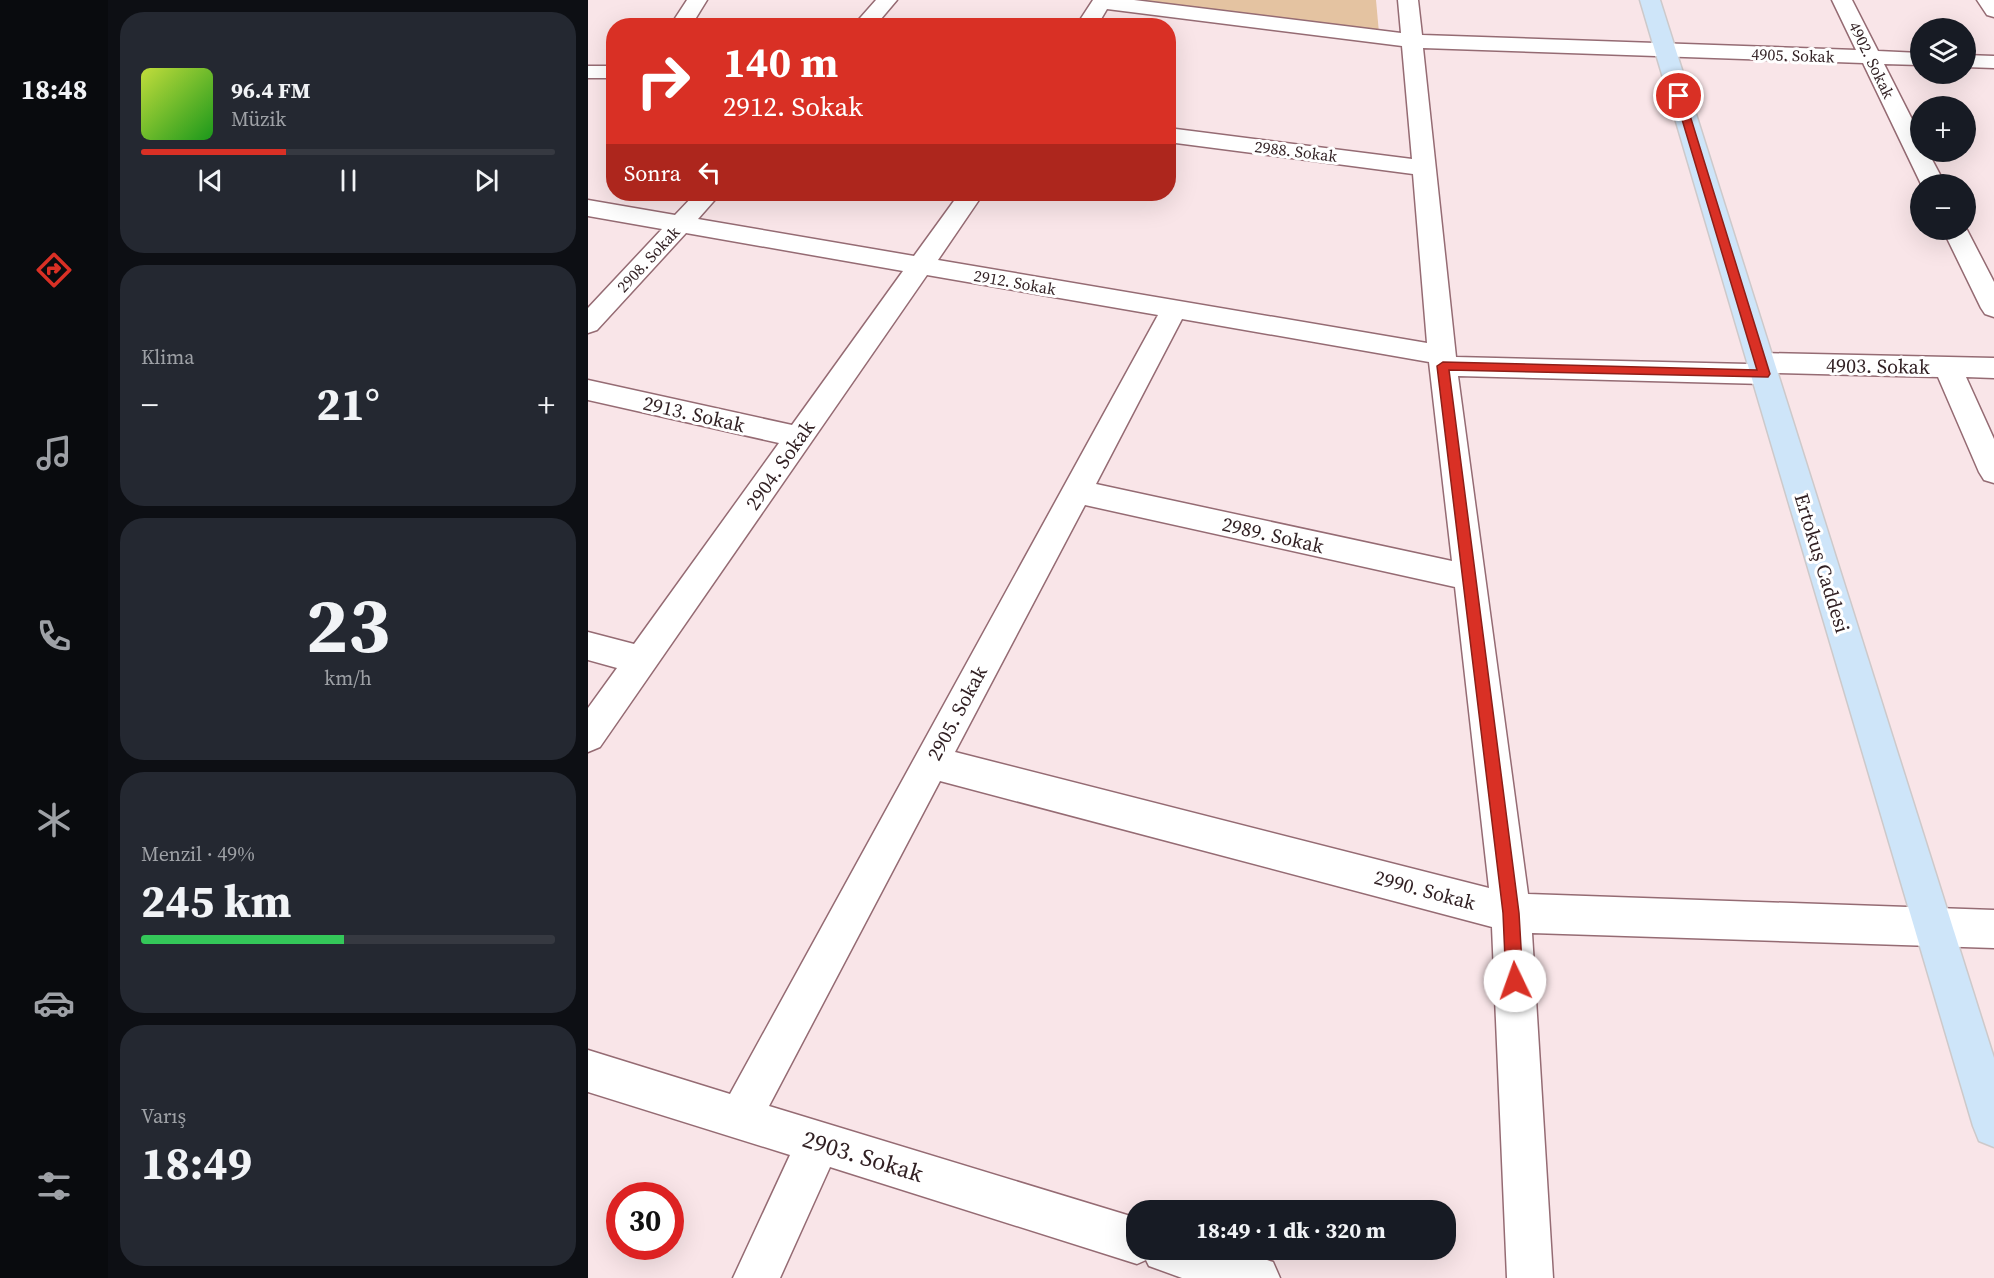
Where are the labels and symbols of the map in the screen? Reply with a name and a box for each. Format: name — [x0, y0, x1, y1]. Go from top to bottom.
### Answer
street label: 4902. Sokak — [1844, 18, 1900, 102]
street label: 4905. Sokak — [1751, 43, 1835, 67]
pin — [1653, 70, 1704, 121]
street label: 2988. Sokak — [1253, 135, 1339, 167]
street label: 2908. Sokak — [612, 221, 685, 297]
street label: 2912. Sokak — [972, 264, 1058, 300]
street label: 4903. Sokak — [1826, 351, 1930, 381]
street label: 2913. Sokak — [640, 389, 748, 439]
street label: 2904. Sokak — [739, 414, 821, 516]
street label: Ertokuş Caddesi — [1787, 490, 1857, 636]
street label: 2989. Sokak — [1219, 510, 1327, 560]
street label: 2905. Sokak — [920, 661, 994, 765]
street label: 2990. Sokak — [1371, 863, 1479, 917]
position arrow — [1483, 949, 1547, 1013]
street label: 2903. Sokak — [799, 1122, 928, 1190]
speed limit sign: 30 — [606, 1182, 684, 1260]

